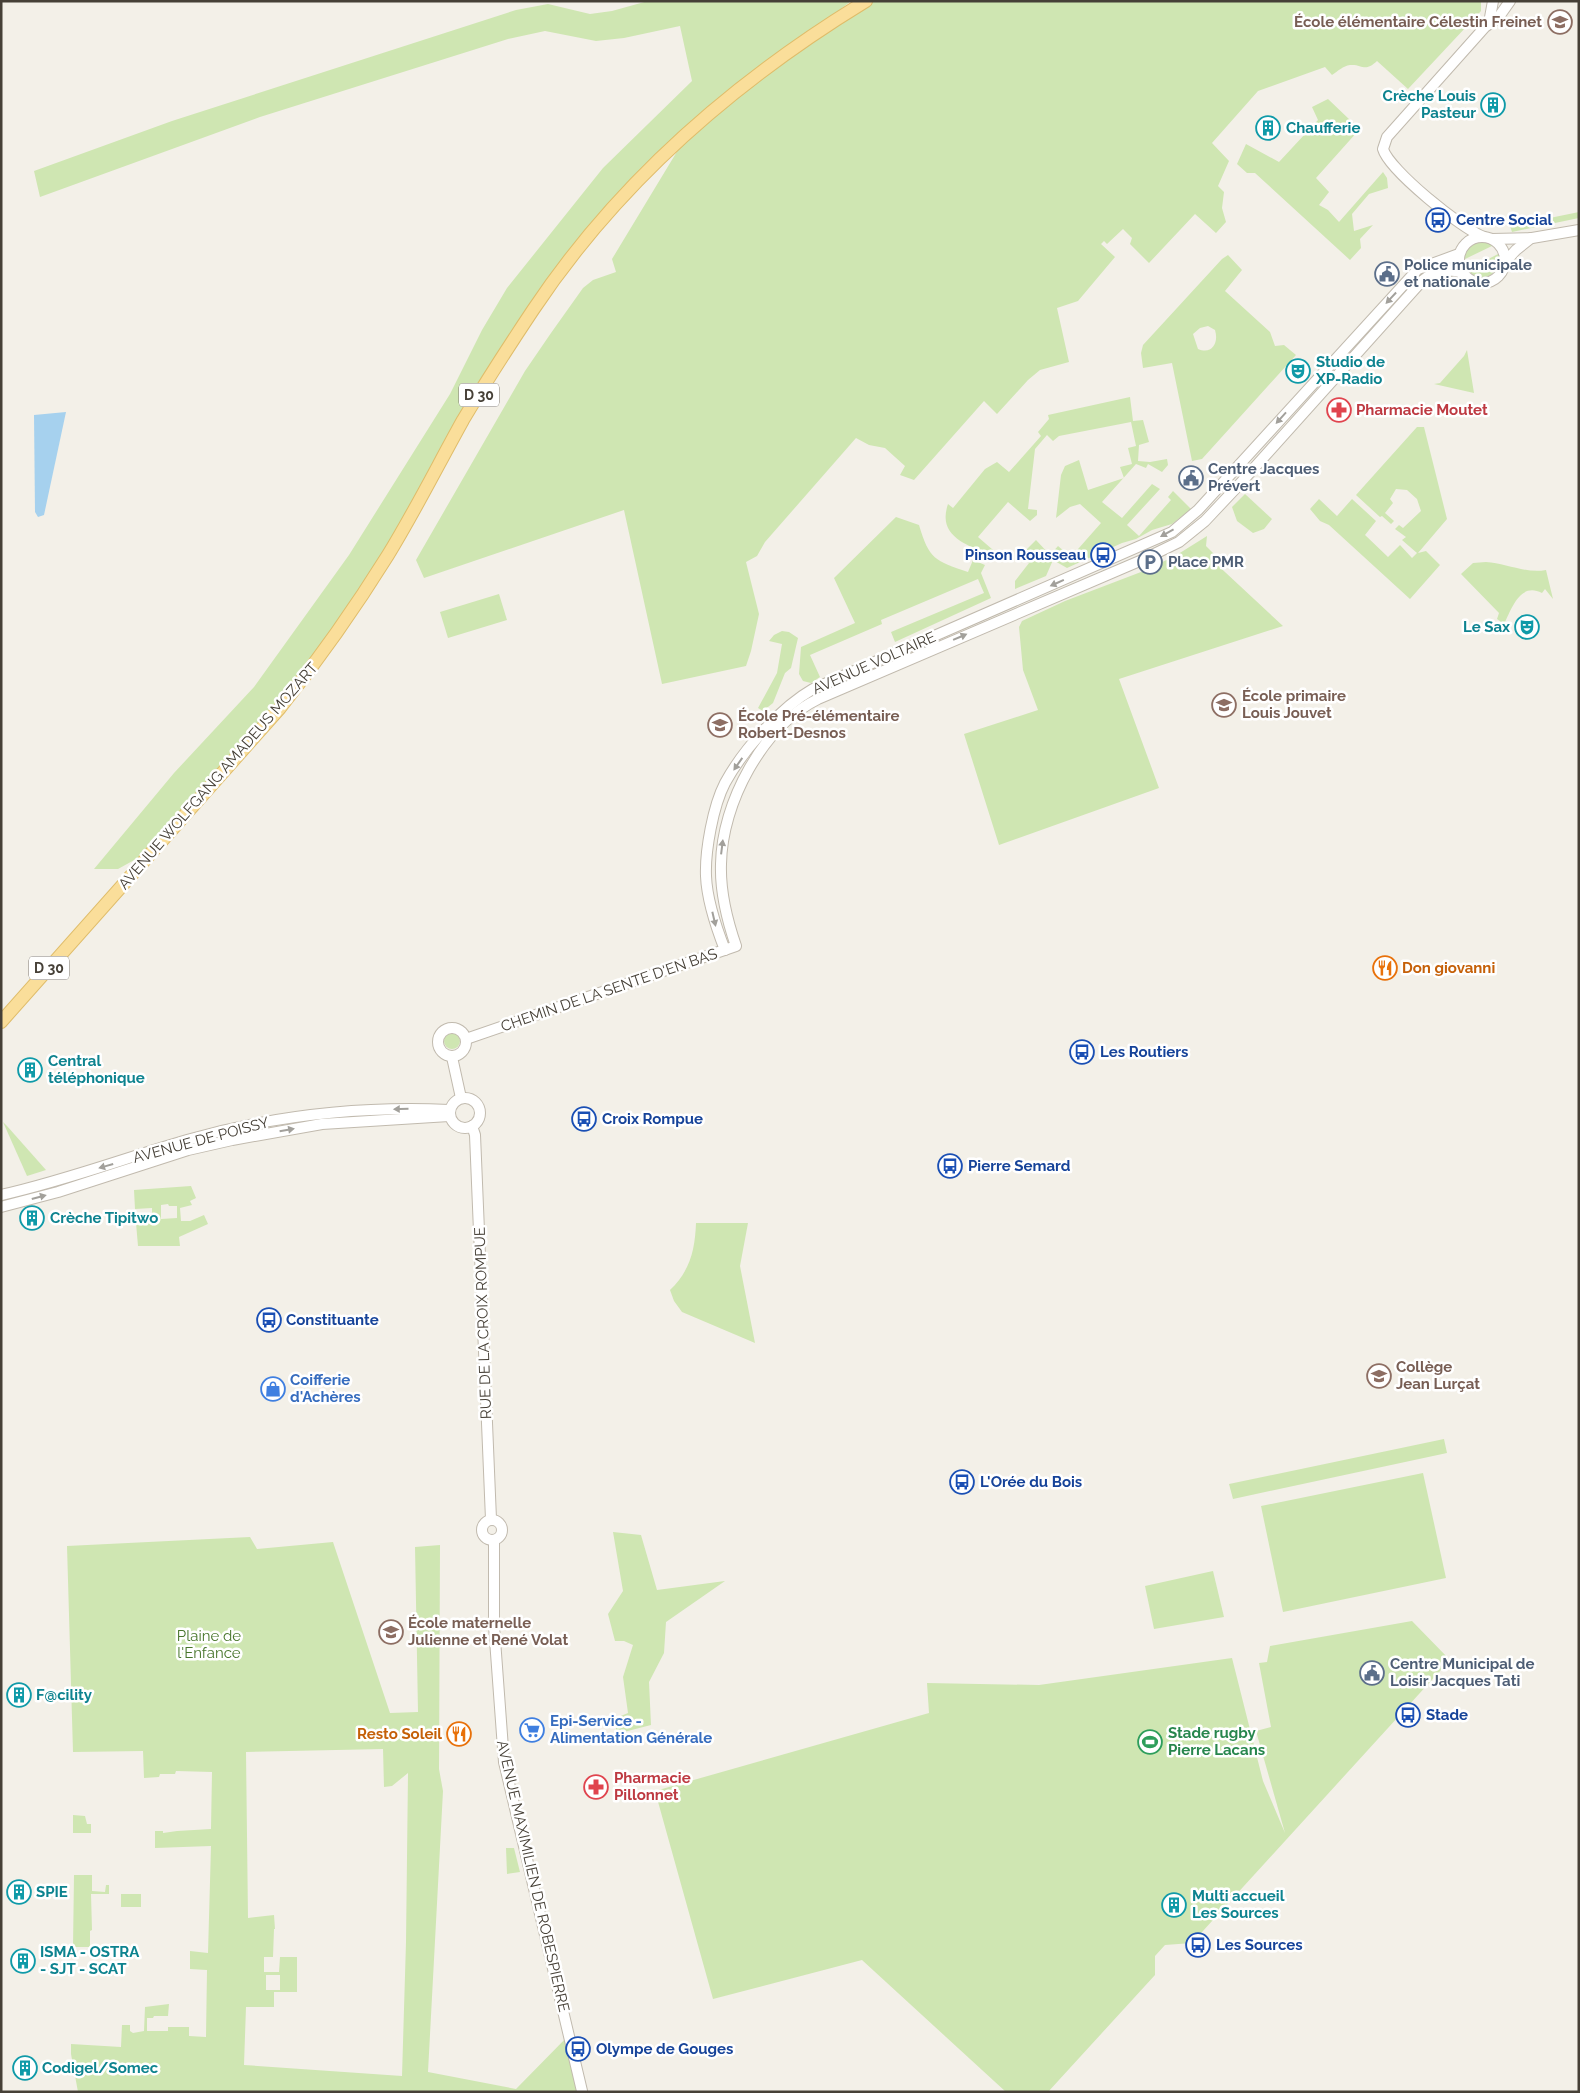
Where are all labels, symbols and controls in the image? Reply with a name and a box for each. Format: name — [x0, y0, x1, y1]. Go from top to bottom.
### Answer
school or university icon: École élémentaire Célestin Freinet — [1547, 9, 1573, 35]
place label: École élémentaire Célestin Freinet — [1294, 13, 1542, 31]
place label: Crèche Louis Pasteur — [1383, 87, 1476, 122]
building icon: Crèche Louis Pasteur — [1480, 92, 1506, 118]
building icon: Chaufferie — [1255, 115, 1281, 141]
place label: Chaufferie — [1286, 119, 1360, 137]
bus stop icon: Centre Social — [1425, 207, 1451, 233]
place label: Centre Social — [1456, 211, 1552, 229]
place label: Police municipale et nationale — [1404, 256, 1532, 291]
public building icon: Police municipale et nationale — [1374, 261, 1400, 287]
one-way arrow — [1385, 292, 1397, 304]
place label: Studio de XP-Radio — [1315, 353, 1385, 388]
theatre icon: Studio de XP-Radio — [1285, 358, 1311, 384]
road number: D 30 — [459, 384, 499, 406]
pharmacy icon: Pharmacie Moutet — [1326, 397, 1352, 423]
place label: Pharmacie Moutet — [1356, 401, 1488, 419]
one-way arrow — [1276, 412, 1287, 425]
place label: Centre Jacques Prévert — [1208, 460, 1319, 495]
public building icon: Centre Jacques Prévert — [1178, 465, 1204, 491]
one-way arrow — [1160, 529, 1175, 537]
bus stop icon: Pinson Rousseau — [1090, 542, 1116, 568]
place label: Pinson Rousseau — [965, 546, 1086, 564]
parking icon: Place PMR — [1137, 549, 1163, 575]
place label: Place PMR — [1168, 553, 1244, 571]
one-way arrow — [1049, 579, 1064, 587]
theatre icon: Le Sax — [1514, 614, 1540, 640]
place label: Le Sax — [1463, 618, 1510, 636]
street label: AVENUE VOLTAIRE — [810, 628, 938, 698]
one-way arrow — [953, 632, 967, 640]
street label: AVENUE WOLFGANG AMADEUS MOZART — [115, 659, 321, 893]
place label: École primaire Louis Jouvet — [1242, 687, 1346, 722]
school or university icon: École primaire Louis Jouvet — [1211, 692, 1237, 718]
place label: École Pré-élémentaire Robert-Desnos — [738, 707, 900, 742]
school or university icon: École Pré-élémentaire Robert-Desnos — [707, 712, 733, 738]
one-way arrow — [733, 757, 744, 770]
one-way arrow — [718, 838, 726, 854]
one-way arrow — [710, 912, 718, 927]
street label: CHEMIN DE LA SENTE D'EN BAS — [498, 944, 720, 1036]
restaurant icon: Don giovanni — [1372, 955, 1398, 981]
road number: D 30 — [29, 956, 69, 980]
place label: Don giovanni — [1402, 959, 1495, 977]
bus stop icon: Les Routiers — [1069, 1039, 1095, 1065]
place label: Les Routiers — [1100, 1043, 1189, 1061]
place label: Central téléphonique — [48, 1052, 145, 1087]
building icon: Central téléphonique — [17, 1057, 43, 1083]
one-way arrow — [392, 1105, 408, 1113]
bus stop icon: Croix Rompue — [571, 1106, 597, 1132]
place label: Croix Rompue — [602, 1110, 703, 1128]
street label: AVENUE DE POISSY — [131, 1113, 271, 1167]
one-way arrow — [280, 1125, 296, 1133]
bus stop icon: Pierre Semard — [937, 1153, 963, 1179]
place label: Pierre Semard — [968, 1157, 1071, 1175]
one-way arrow — [98, 1162, 113, 1170]
one-way arrow — [31, 1193, 46, 1201]
building icon: Crèche Tipitwo — [19, 1205, 45, 1231]
place label: Crèche Tipitwo — [50, 1209, 158, 1227]
street label: RUE DE LA CROIX ROMPUE — [471, 1227, 495, 1419]
bus stop icon: Constituante — [256, 1307, 282, 1333]
place label: Constituante — [286, 1311, 379, 1329]
place label: Collège Jean Lurçat — [1396, 1358, 1480, 1393]
school or university icon: Collège Jean Lurçat — [1366, 1363, 1392, 1389]
place label: Coifferie d'Achères — [290, 1371, 361, 1406]
shop icon: Coifferie d'Achères — [260, 1376, 286, 1402]
bus stop icon: L'Orée du Bois — [949, 1469, 975, 1495]
place label: L'Orée du Bois — [980, 1473, 1082, 1491]
place label: École maternelle Julienne et René Volat — [408, 1614, 568, 1649]
school or university icon: École maternelle Julienne et René Volat — [378, 1619, 404, 1645]
park label: Plaine de l'Enfance — [177, 1627, 241, 1662]
place label: Centre Municipal de Loisir Jacques Tati — [1390, 1655, 1534, 1690]
public building icon: Centre Municipal de Loisir Jacques Tati — [1359, 1660, 1385, 1686]
building icon: F@cility — [6, 1682, 32, 1708]
place label: F@cility — [36, 1686, 93, 1704]
bus stop icon: Stade — [1395, 1702, 1421, 1728]
place label: Stade — [1426, 1706, 1468, 1724]
place label: Epi-Service - Alimentation Générale — [550, 1712, 712, 1747]
supermarket icon: Epi-Service - Alimentation Générale — [519, 1717, 545, 1743]
restaurant icon: Resto Soleil — [446, 1721, 472, 1747]
place label: Stade rugby Pierre Lacans — [1168, 1724, 1265, 1759]
place label: Resto Soleil — [357, 1725, 442, 1743]
sports icon: Stade rugby Pierre Lacans — [1137, 1729, 1163, 1755]
street label: AVENUE MAXIMILIEN DE ROBESPIERRE — [493, 1738, 573, 2014]
place label: Pharmacie Pillonnet — [614, 1769, 691, 1804]
pharmacy icon: Pharmacie Pillonnet — [583, 1774, 609, 1800]
building icon: SPIE — [6, 1879, 32, 1905]
place label: SPIE — [36, 1883, 68, 1901]
place label: Multi accueil Les Sources — [1192, 1887, 1285, 1922]
building icon: Multi accueil Les Sources — [1161, 1892, 1187, 1918]
bus stop icon: Les Sources — [1185, 1932, 1211, 1958]
place label: Les Sources — [1216, 1936, 1303, 1954]
place label: ISMA - OSTRA - SJT - SCAT — [40, 1943, 140, 1978]
building icon: ISMA - OSTRA - SJT - SCAT — [10, 1948, 36, 1974]
bus stop icon: Olympe de Gouges — [565, 2036, 591, 2062]
place label: Olympe de Gouges — [596, 2040, 733, 2058]
building icon: Codigel/Somec — [12, 2055, 38, 2081]
place label: Codigel/Somec — [42, 2059, 159, 2077]

